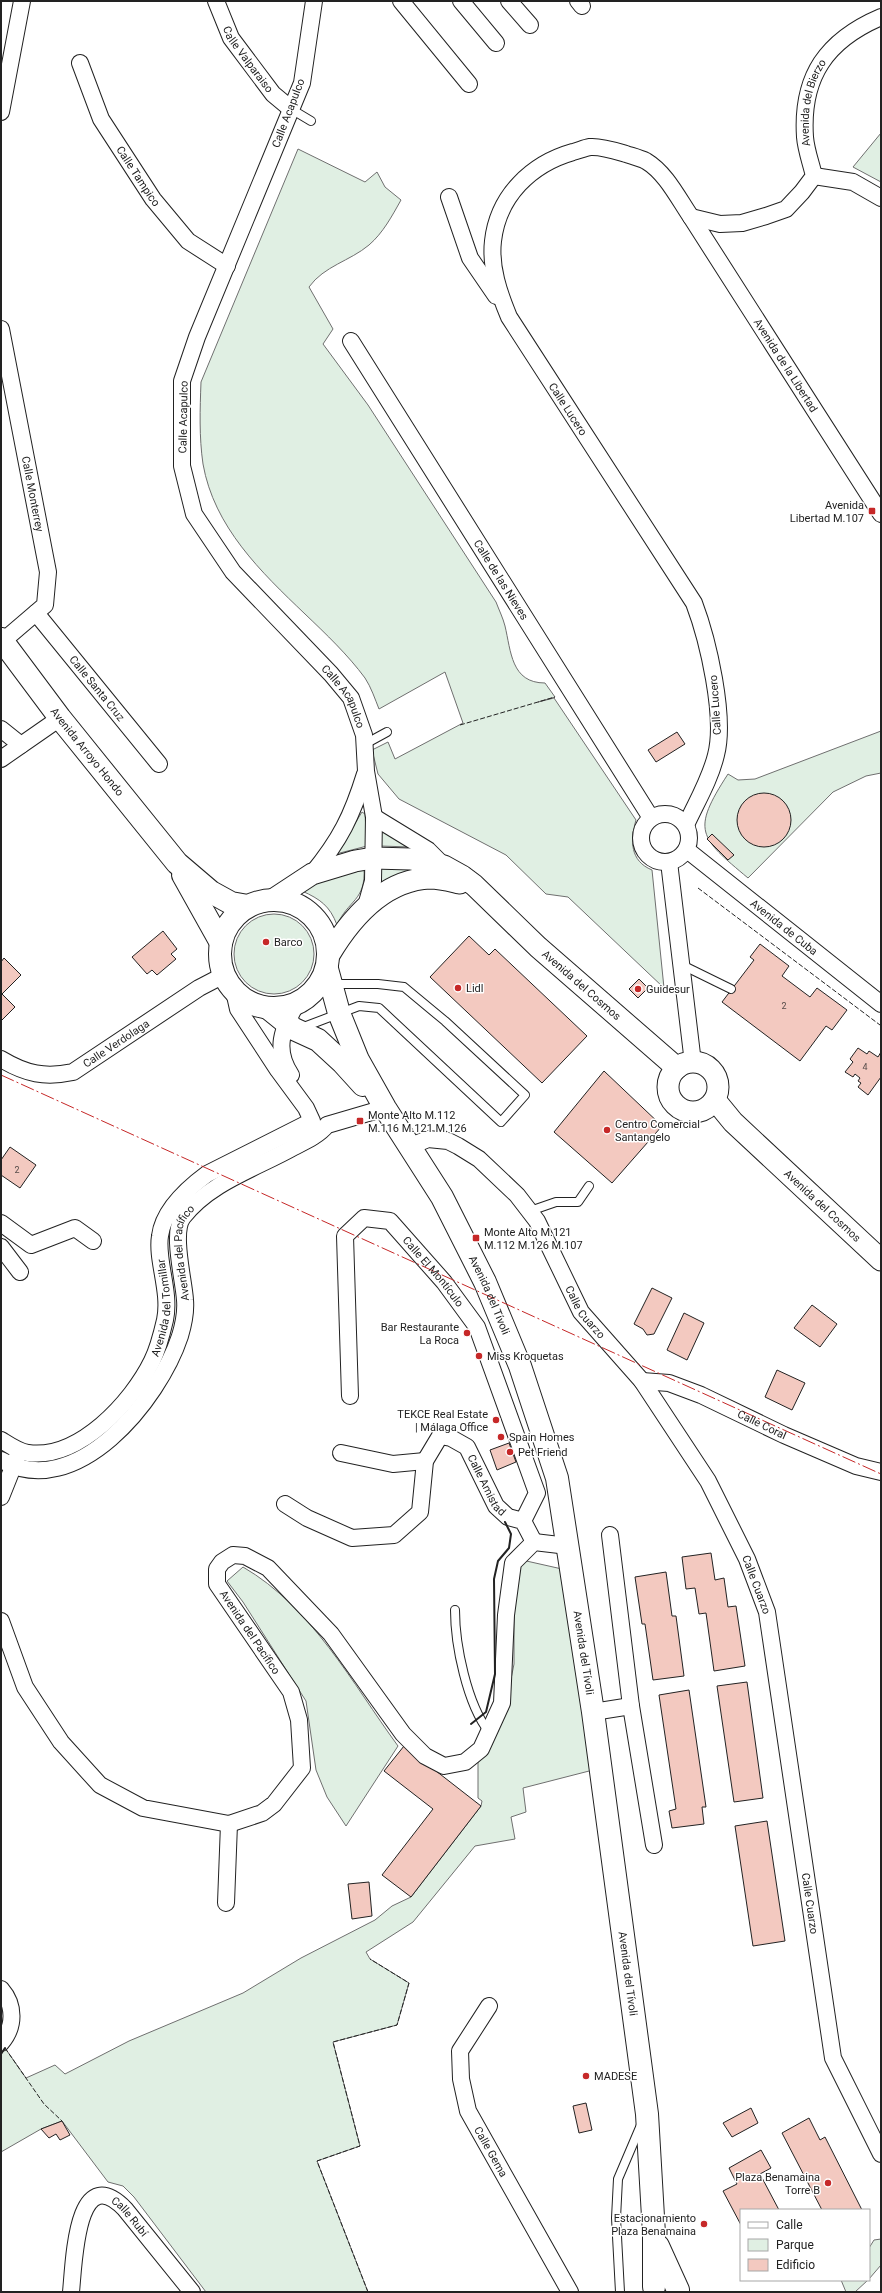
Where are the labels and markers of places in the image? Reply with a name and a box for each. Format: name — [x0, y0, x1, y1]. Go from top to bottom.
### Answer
place label: Avenida Libertad M.107 — [790, 499, 864, 525]
marker: Avenida Libertad M.107 — [867, 506, 877, 516]
place label: Barco — [274, 936, 303, 949]
marker: Barco — [261, 937, 271, 947]
place label: Lidl — [466, 982, 483, 995]
marker: Lidl — [453, 983, 463, 993]
place label: Guidesur — [646, 983, 690, 996]
marker: Guidesur — [633, 984, 643, 994]
place label: Monte Alto M.112 M.116 M.121 M.126 — [368, 1109, 467, 1135]
marker: Monte Alto M.112 M.116 M.121 M.126 — [355, 1116, 365, 1126]
place label: Centro Comercial Santangelo — [615, 1118, 700, 1144]
marker: Centro Comercial Santangelo — [602, 1125, 612, 1135]
place label: Monte Alto M.121 M.112 M.126 M.107 — [484, 1226, 583, 1252]
marker: Monte Alto M.121 M.112 M.126 M.107 — [471, 1233, 481, 1243]
place label: Bar Restaurante La Roca — [381, 1321, 459, 1347]
marker: Bar Restaurante La Roca — [462, 1328, 472, 1338]
place label: Miss Kroquetas — [487, 1350, 564, 1363]
marker: Miss Kroquetas — [474, 1351, 484, 1361]
place label: TEKCE Real Estate | Málaga Office — [397, 1408, 488, 1434]
marker: TEKCE Real Estate | Málaga Office — [491, 1415, 501, 1425]
place label: Spain Homes — [509, 1431, 575, 1444]
marker: Spain Homes — [496, 1432, 506, 1442]
place label: Pet Friend — [518, 1446, 567, 1459]
marker: Pet Friend — [505, 1447, 515, 1457]
place label: MADESE — [594, 2070, 637, 2083]
marker: MADESE — [581, 2071, 591, 2081]
place label: Plaza Benamaina Torre B — [735, 2171, 820, 2197]
marker: Plaza Benamaina Torre B — [823, 2178, 833, 2188]
place label: Estacionamiento Plaza Benamaina — [611, 2212, 696, 2238]
marker: Estacionamiento Plaza Benamaina — [699, 2219, 709, 2229]

